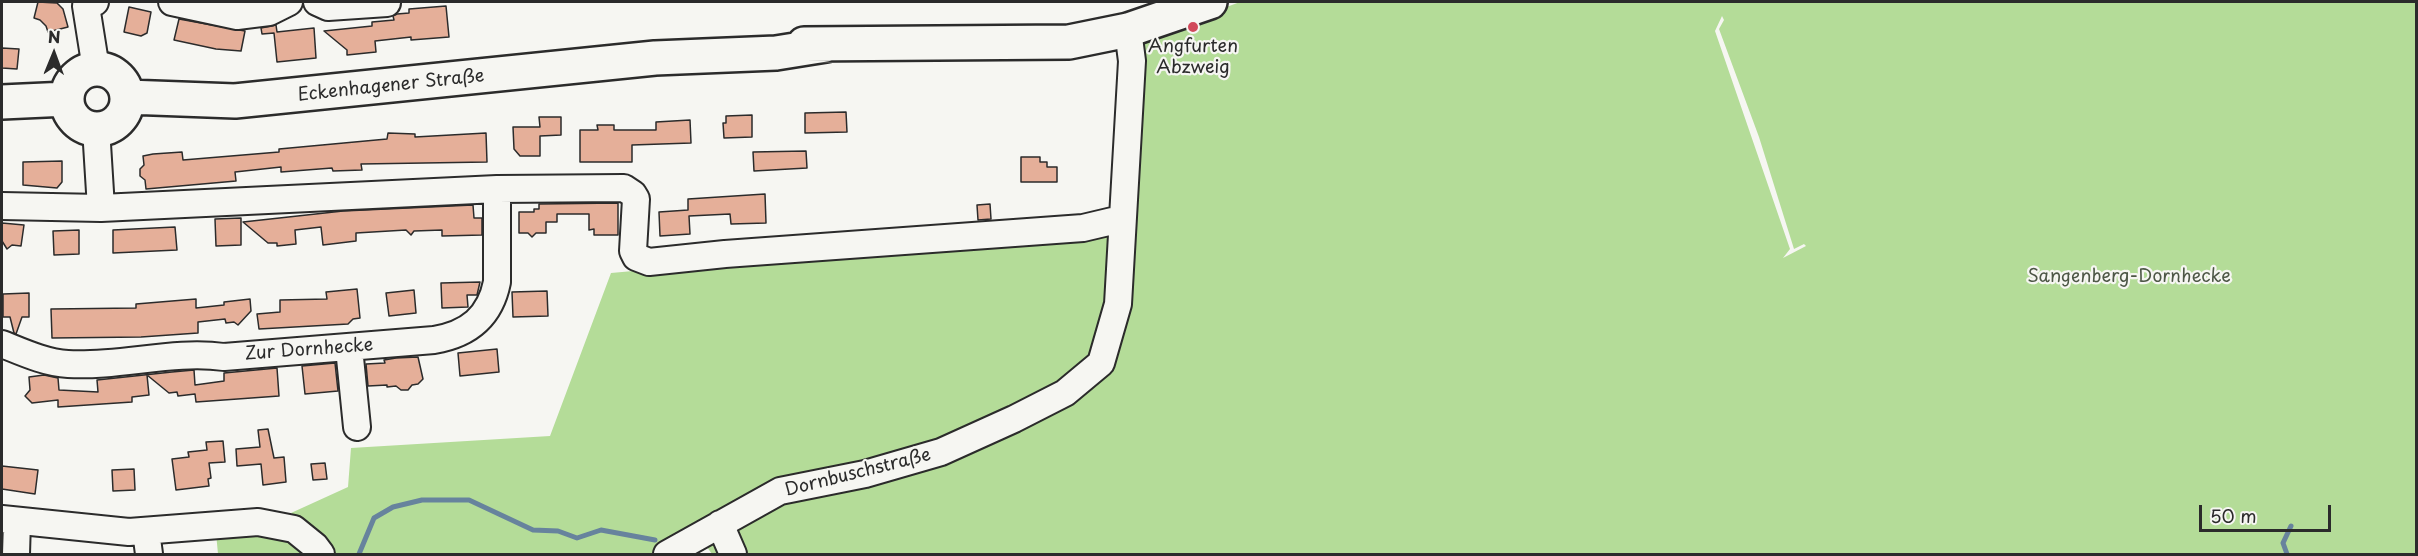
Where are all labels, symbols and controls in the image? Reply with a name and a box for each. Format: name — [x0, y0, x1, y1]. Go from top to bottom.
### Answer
marker: Angfurten Abzweig — [1186, 20, 1200, 34]
north arrow — [24, 24, 84, 84]
text: N — [48, 24, 61, 48]
place label: Angfurten Abzweig — [1148, 36, 1238, 78]
street label: Eckenhagener Straße — [297, 65, 485, 107]
park label: Sangenberg-Dornhecke — [2027, 266, 2231, 288]
street label: Zur Dornhecke — [244, 335, 374, 365]
street label: Dornbuschstraße — [783, 444, 933, 502]
scale bar — [2202, 493, 2334, 531]
text: 50 m — [2210, 502, 2257, 529]

